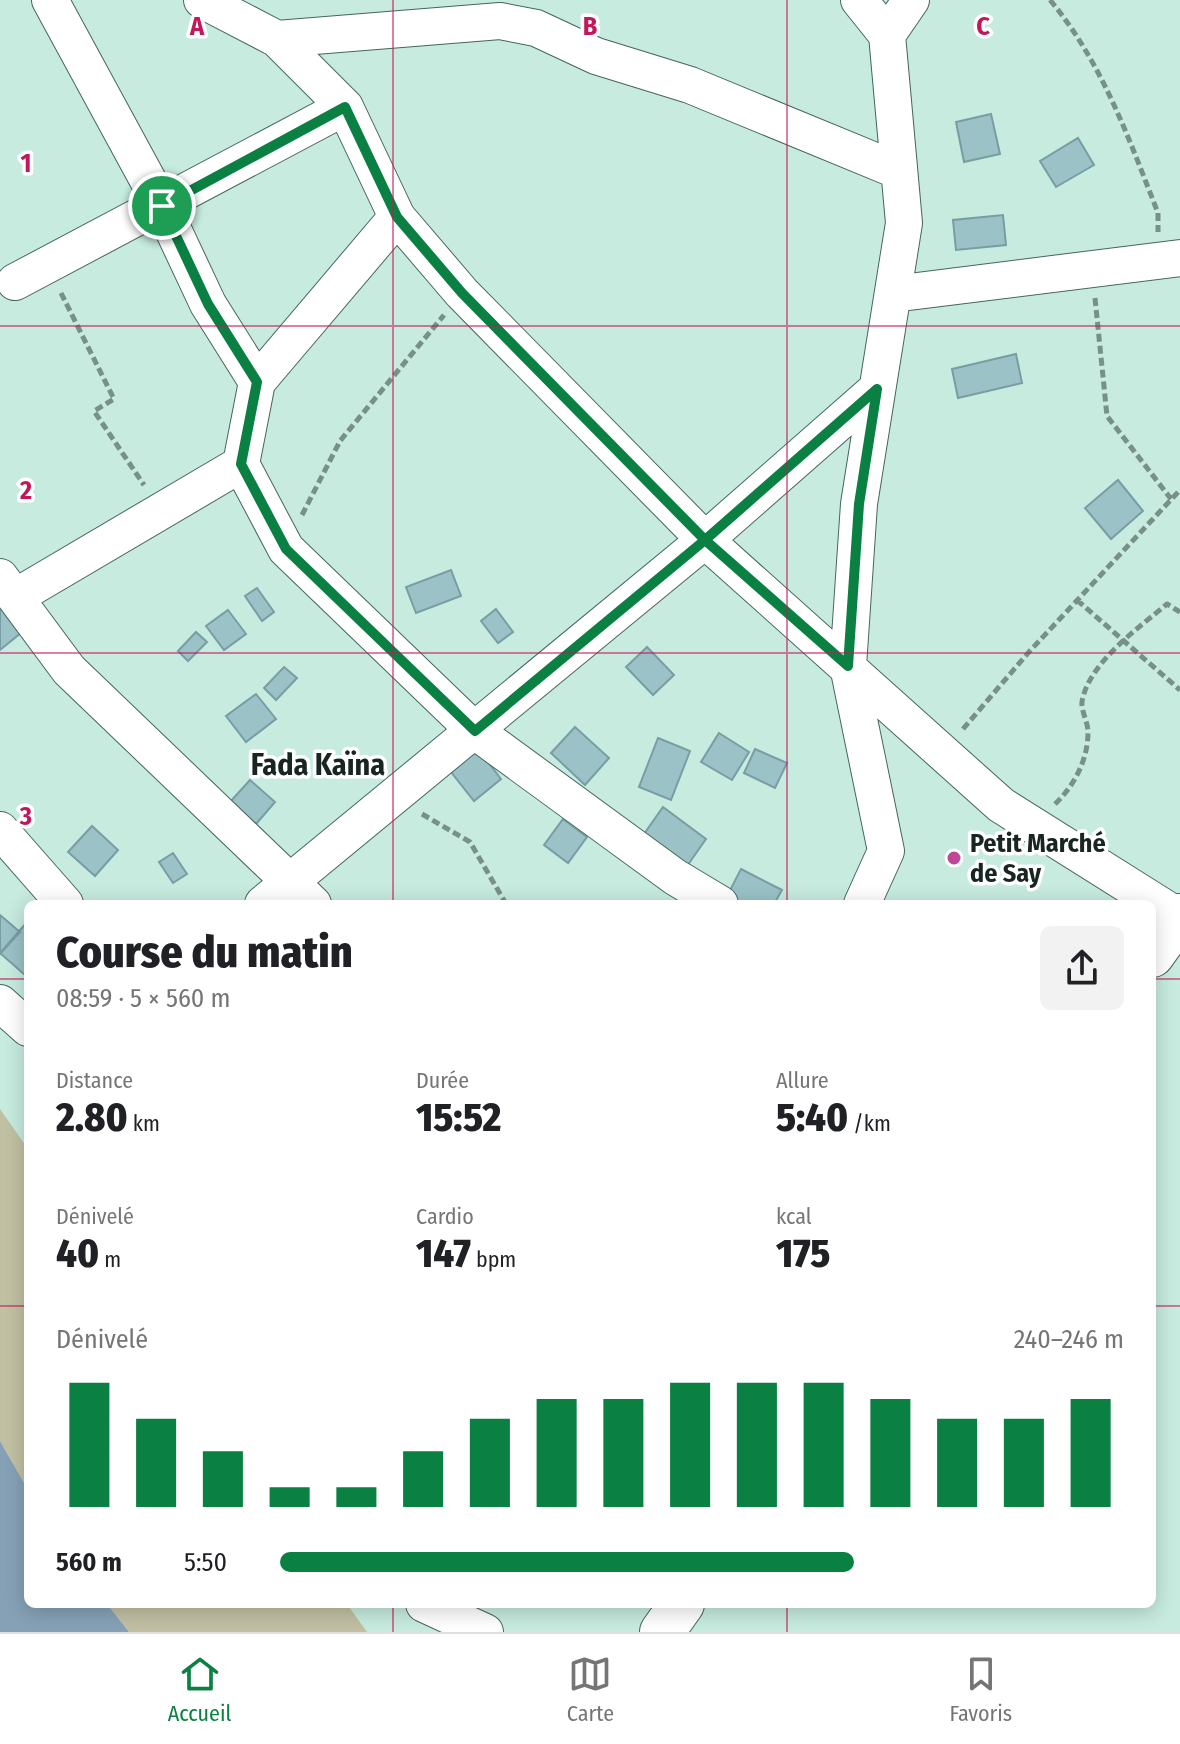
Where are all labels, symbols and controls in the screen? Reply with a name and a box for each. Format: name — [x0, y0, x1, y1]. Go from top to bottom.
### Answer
text: A — [189, 11, 205, 42]
text: B — [583, 11, 598, 42]
text: C — [976, 11, 990, 42]
text: 1 — [21, 148, 32, 179]
pin — [128, 172, 196, 240]
icon: arrive — [140, 184, 184, 228]
text: 2 — [19, 475, 32, 506]
district label: Fada Kaïna — [251, 747, 385, 783]
text: 3 — [19, 801, 32, 832]
place label: Petit Marché de Say — [970, 828, 1106, 889]
marker: Petit Marché de Say — [945, 849, 963, 867]
text: Course du matin — [56, 926, 353, 979]
button: share — [1040, 926, 1124, 1010]
text: 08:59 · 5 × 560 m — [56, 983, 231, 1014]
text: Distance — [56, 1067, 133, 1094]
text: Durée — [416, 1067, 469, 1094]
text: Allure — [776, 1067, 829, 1094]
text: 2.80 — [56, 1094, 128, 1142]
text: 15:52 — [416, 1094, 501, 1142]
text: 5:40 — [776, 1094, 848, 1142]
text: km — [128, 1110, 160, 1137]
text: /km — [848, 1110, 891, 1137]
text: Dénivelé — [56, 1203, 134, 1230]
text: Cardio — [416, 1203, 474, 1230]
text: kcal — [776, 1203, 812, 1230]
text: 40 — [56, 1230, 99, 1278]
text: 147 — [416, 1230, 471, 1278]
text: 175 — [776, 1230, 830, 1278]
text: m — [99, 1246, 121, 1273]
text: bpm — [471, 1246, 516, 1273]
text: Dénivelé — [56, 1324, 148, 1355]
text: 240–246 m — [1014, 1324, 1124, 1355]
text: 560 m — [56, 1547, 122, 1578]
text: 5:50 — [184, 1547, 227, 1578]
tab: Accueil — [168, 1652, 231, 1727]
tab: Carte — [567, 1652, 614, 1727]
tab: Favoris — [950, 1652, 1012, 1727]

